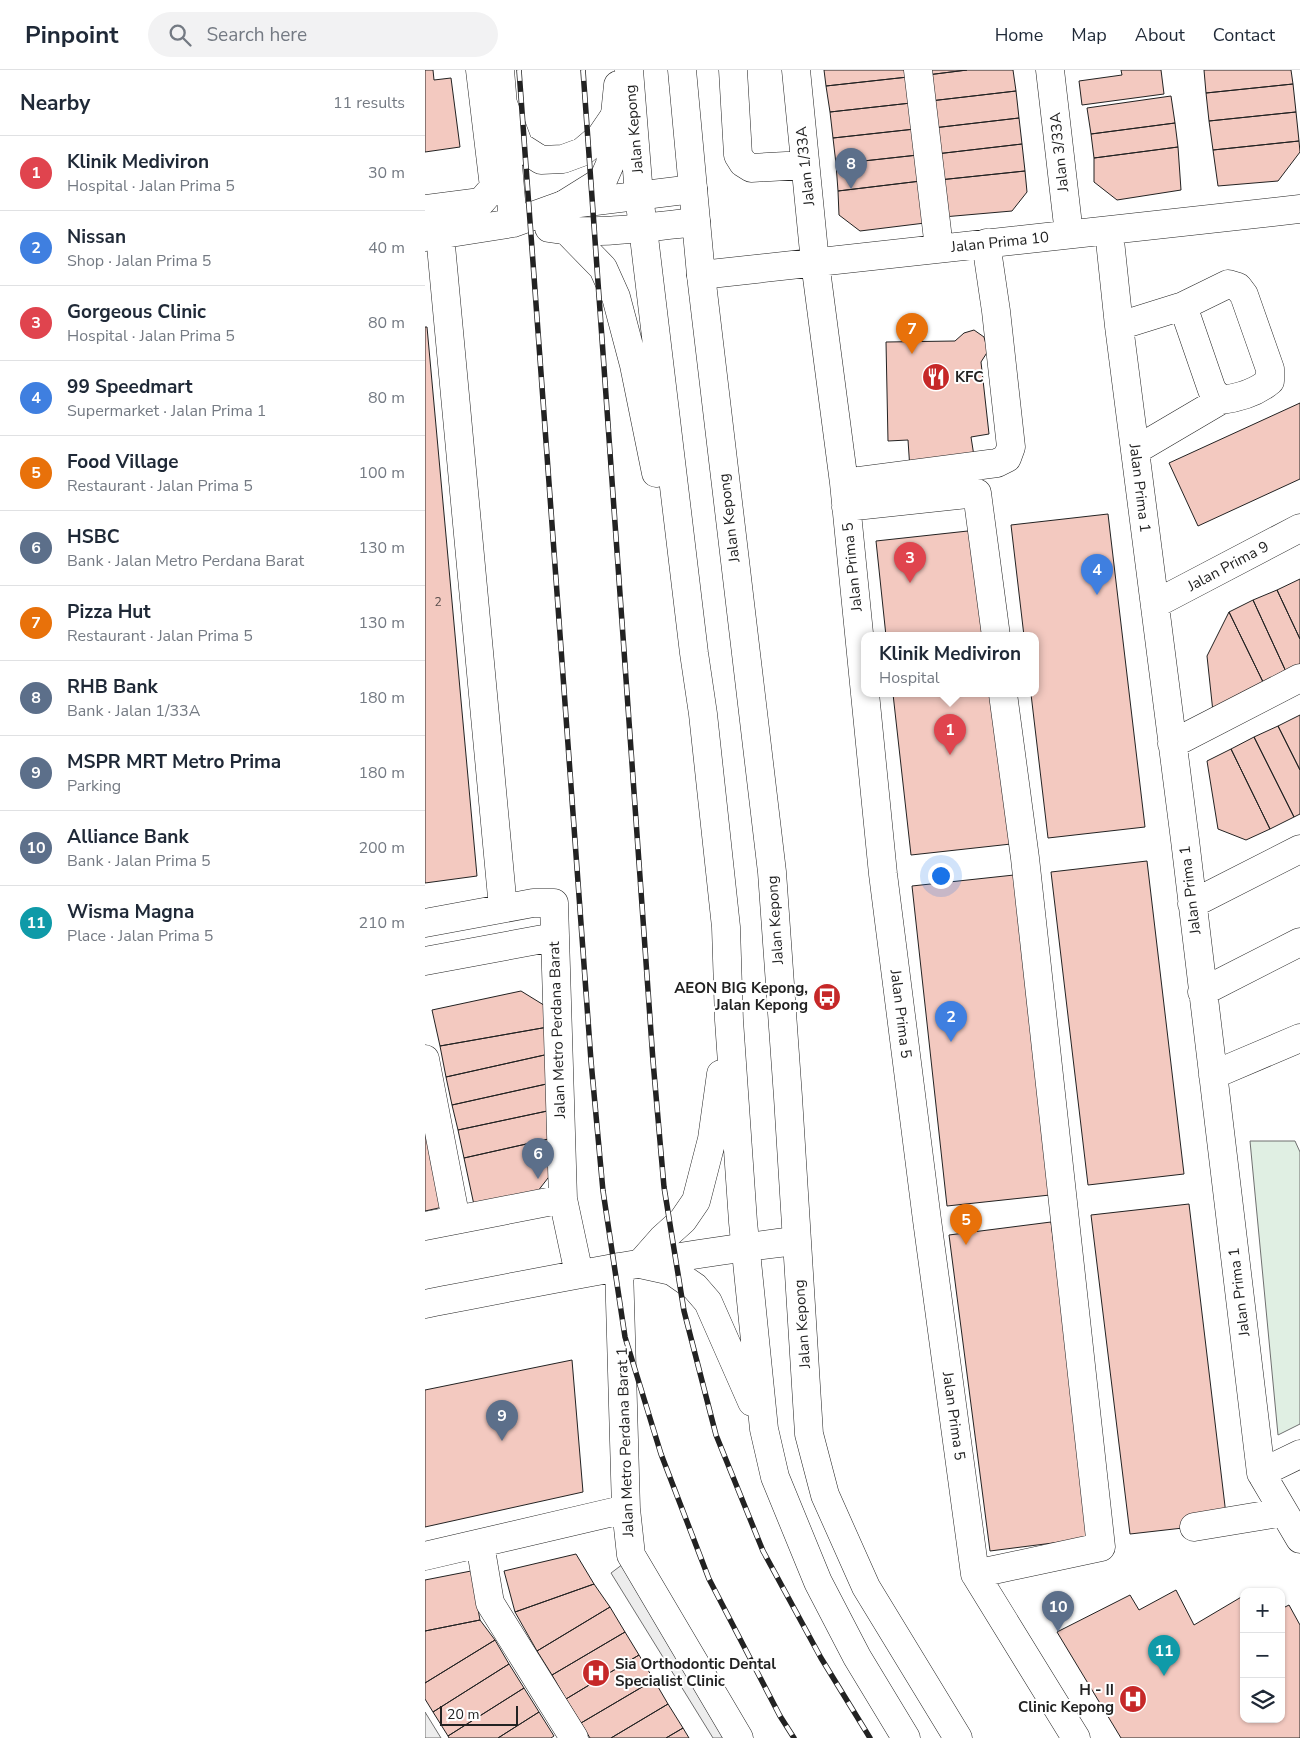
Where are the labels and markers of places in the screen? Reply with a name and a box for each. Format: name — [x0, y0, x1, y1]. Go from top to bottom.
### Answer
pin: 8 — [835, 148, 867, 189]
pin: 7 — [896, 313, 928, 354]
restaurant icon: KFC — [921, 362, 951, 392]
place label: KFC — [955, 367, 983, 387]
pin: 3 — [894, 542, 926, 583]
pin: 4 — [1081, 554, 1113, 595]
pin: 1 — [934, 714, 966, 755]
place label: AEON BIG Kepong, Jalan Kepong — [674, 978, 808, 1015]
bus stop icon: AEON BIG Kepong, Jalan Kepong — [812, 982, 842, 1012]
pin: 2 — [935, 1001, 967, 1042]
pin: 6 — [522, 1138, 554, 1179]
pin: 5 — [950, 1204, 982, 1245]
pin: 9 — [486, 1400, 518, 1441]
pin: 10 — [1042, 1591, 1074, 1632]
pin: 11 — [1148, 1635, 1180, 1676]
place label: Sia Orthodontic Dental Specialist Clinic — [615, 1654, 776, 1691]
hospital icon: Sia Orthodontic Dental Specialist Clinic — [581, 1658, 611, 1688]
place label: H - II Clinic Kepong — [1018, 1680, 1114, 1717]
hospital icon: H - II Clinic Kepong — [1118, 1684, 1148, 1714]

